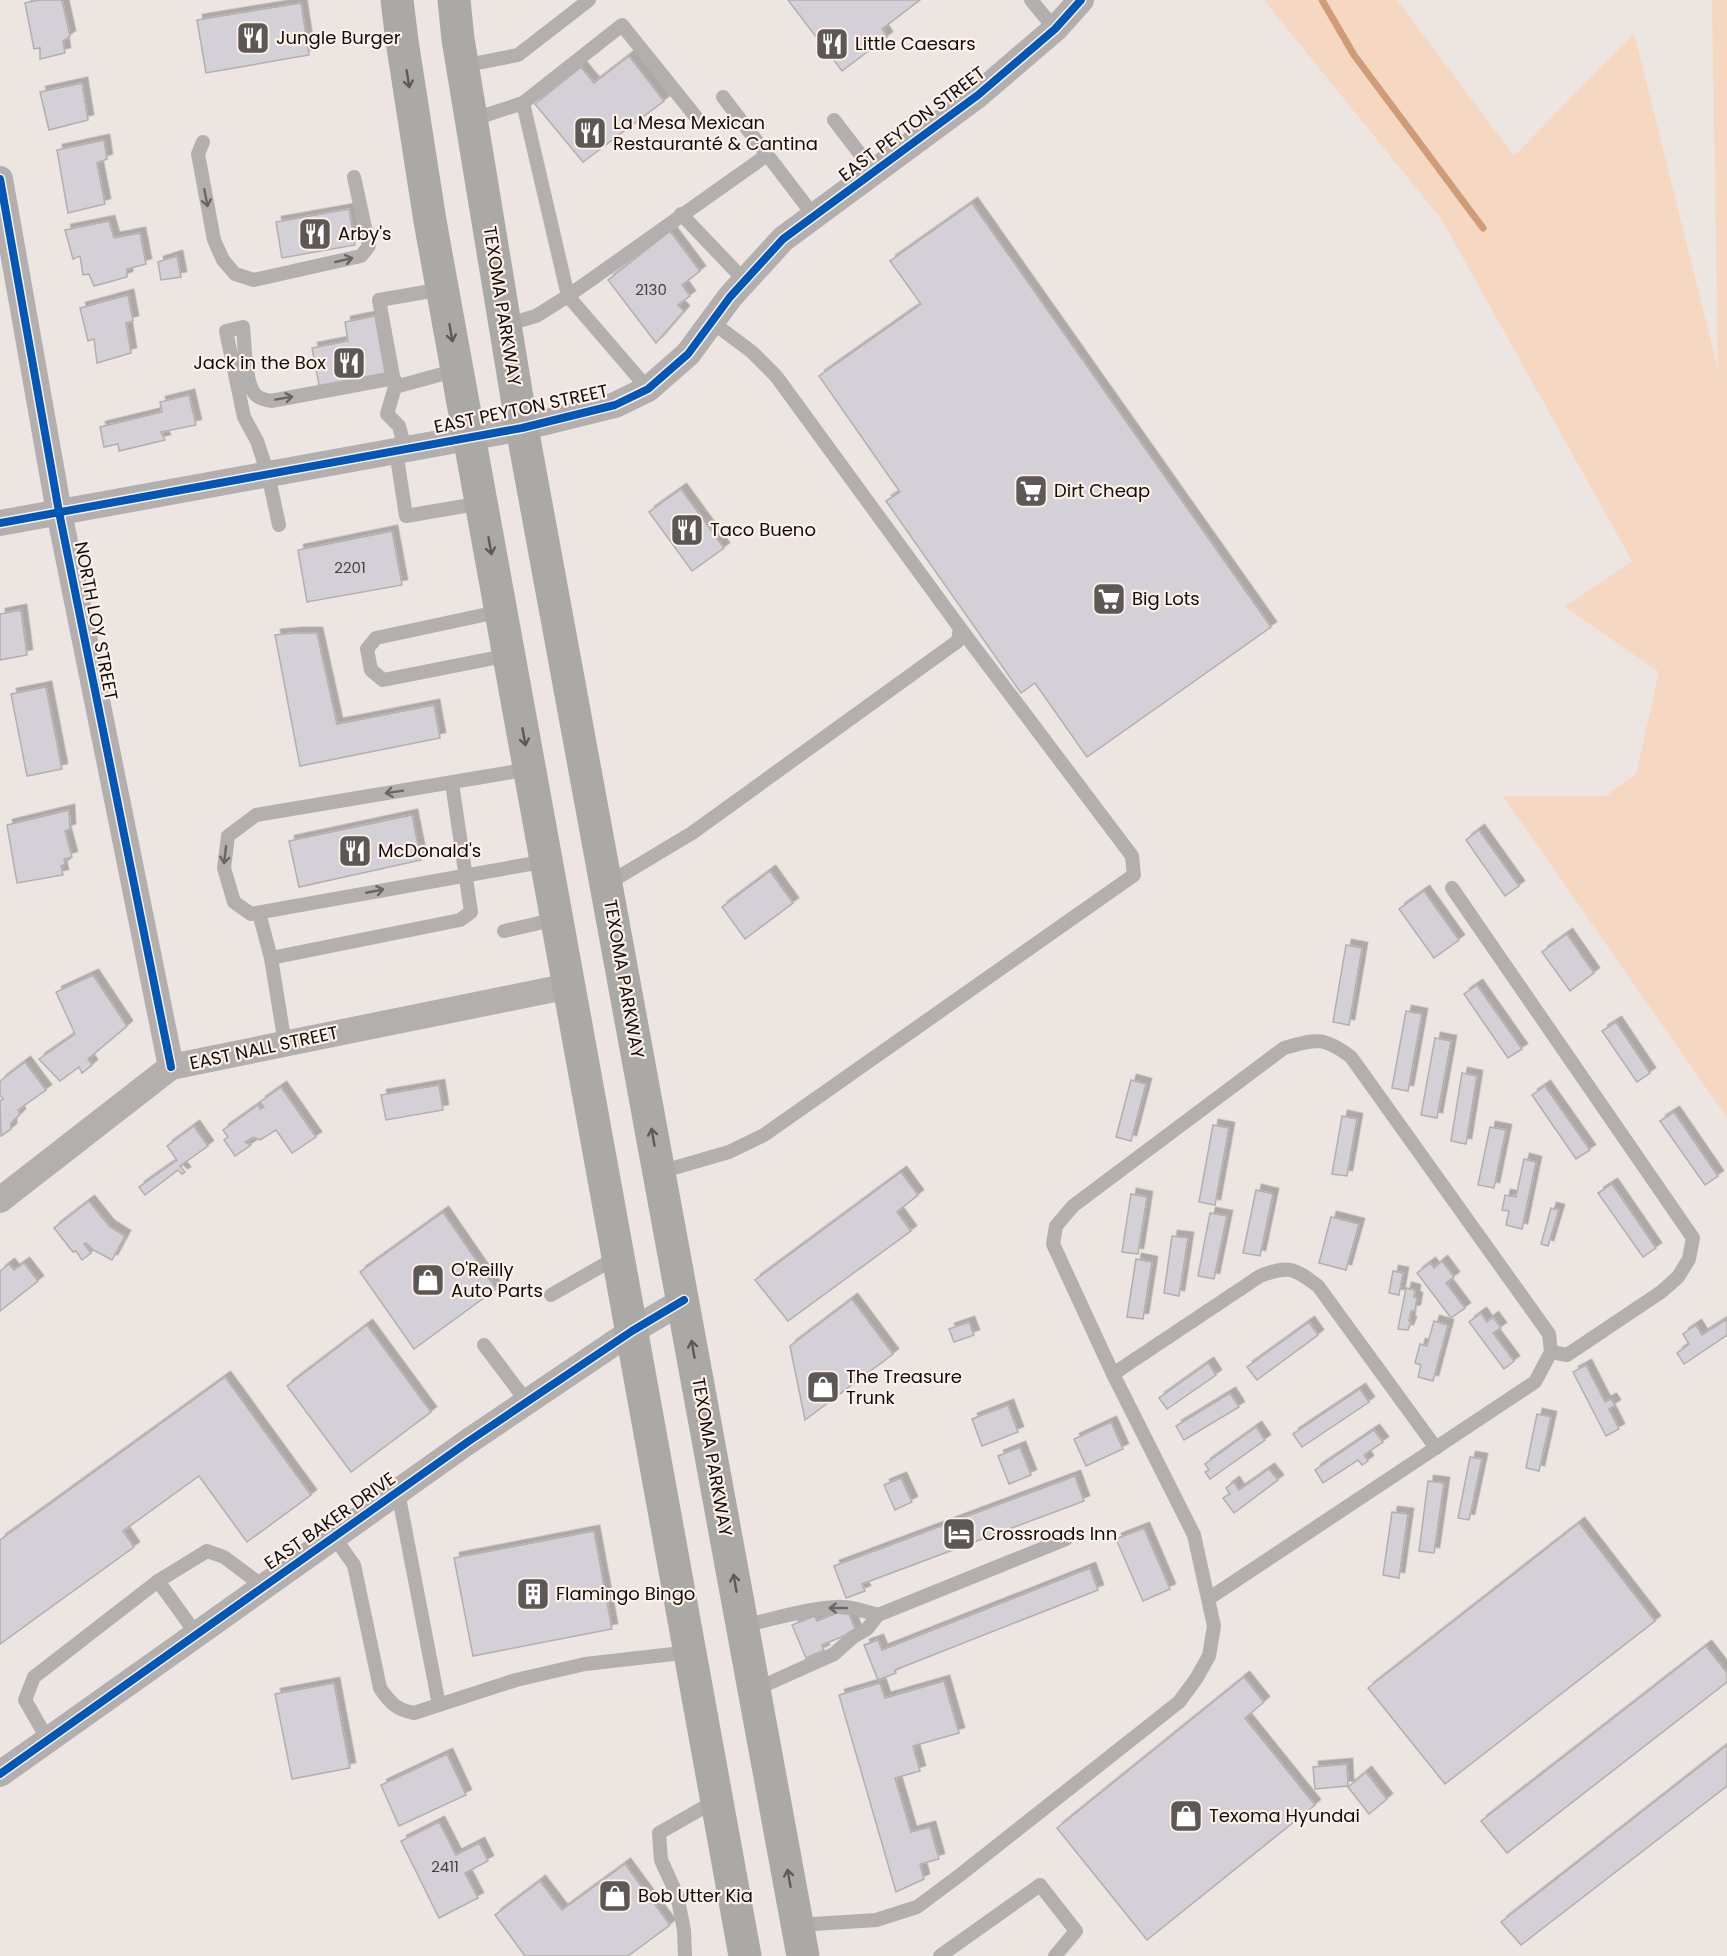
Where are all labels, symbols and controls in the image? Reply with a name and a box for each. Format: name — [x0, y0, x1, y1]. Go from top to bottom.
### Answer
restaurant icon: Jungle Burger — [235, 20, 271, 56]
place label: Jungle Burger — [276, 25, 401, 50]
restaurant icon: Little Caesars — [814, 26, 850, 62]
place label: Little Caesars — [855, 31, 976, 56]
street label: EAST PEYTON STREET — [833, 60, 990, 187]
one-way arrow — [402, 68, 413, 88]
place label: La Mesa Mexican Restauranté & Cantina — [613, 110, 818, 156]
restaurant icon: La Mesa Mexican Restauranté & Cantina — [572, 115, 608, 151]
one-way arrow — [201, 188, 212, 207]
restaurant icon: Arby's — [297, 216, 333, 252]
place label: Arby's — [338, 221, 391, 246]
street label: TEXOMA PARKWAY — [478, 224, 528, 388]
one-way arrow — [334, 253, 353, 265]
house number: 2130 — [635, 279, 667, 300]
one-way arrow — [446, 323, 457, 342]
restaurant icon: Jack in the Box — [331, 345, 367, 381]
place label: Jack in the Box — [193, 350, 326, 375]
street label: EAST PEYTON STREET — [432, 378, 611, 439]
one-way arrow — [274, 392, 294, 403]
supermarket icon: Dirt Cheap — [1013, 473, 1049, 509]
place label: Dirt Cheap — [1054, 478, 1150, 503]
restaurant icon: Taco Bueno — [669, 512, 705, 548]
place label: Taco Bueno — [710, 517, 816, 542]
one-way arrow — [484, 535, 495, 555]
street label: NORTH LOY STREET — [69, 539, 124, 703]
house number: 2201 — [334, 557, 366, 578]
supermarket icon: Big Lots — [1091, 581, 1127, 617]
place label: Big Lots — [1132, 586, 1200, 611]
one-way arrow — [519, 727, 530, 747]
one-way arrow — [385, 787, 405, 798]
restaurant icon: McDonald's — [337, 833, 373, 869]
place label: McDonald's — [378, 838, 481, 863]
one-way arrow — [220, 845, 231, 865]
one-way arrow — [364, 885, 384, 896]
street label: TEXOMA PARKWAY — [598, 897, 651, 1061]
street label: EAST NALL STREET — [187, 1020, 341, 1075]
one-way arrow — [647, 1128, 658, 1147]
place label: O'Reilly Auto Parts — [451, 1257, 543, 1303]
shop icon: O'Reilly Auto Parts — [410, 1262, 446, 1298]
one-way arrow — [687, 1340, 698, 1360]
place label: The Treasure Trunk — [846, 1364, 962, 1410]
shop icon: The Treasure Trunk — [805, 1369, 841, 1405]
street label: TEXOMA PARKWAY — [686, 1375, 739, 1539]
street label: EAST BAKER DRIVE — [259, 1466, 400, 1575]
hotel icon: Crossroads Inn — [941, 1516, 977, 1552]
place label: Crossroads Inn — [982, 1521, 1117, 1546]
one-way arrow — [729, 1573, 740, 1593]
building icon: Flamingo Bingo — [515, 1576, 551, 1612]
place label: Flamingo Bingo — [556, 1581, 695, 1606]
one-way arrow — [829, 1602, 848, 1614]
shop icon: Texoma Hyundai — [1168, 1798, 1204, 1834]
place label: Texoma Hyundai — [1209, 1803, 1360, 1828]
house number: 2411 — [431, 1856, 459, 1877]
one-way arrow — [783, 1868, 794, 1888]
shop icon: Bob Utter Kia — [597, 1878, 633, 1914]
place label: Bob Utter Kia — [638, 1883, 753, 1908]

